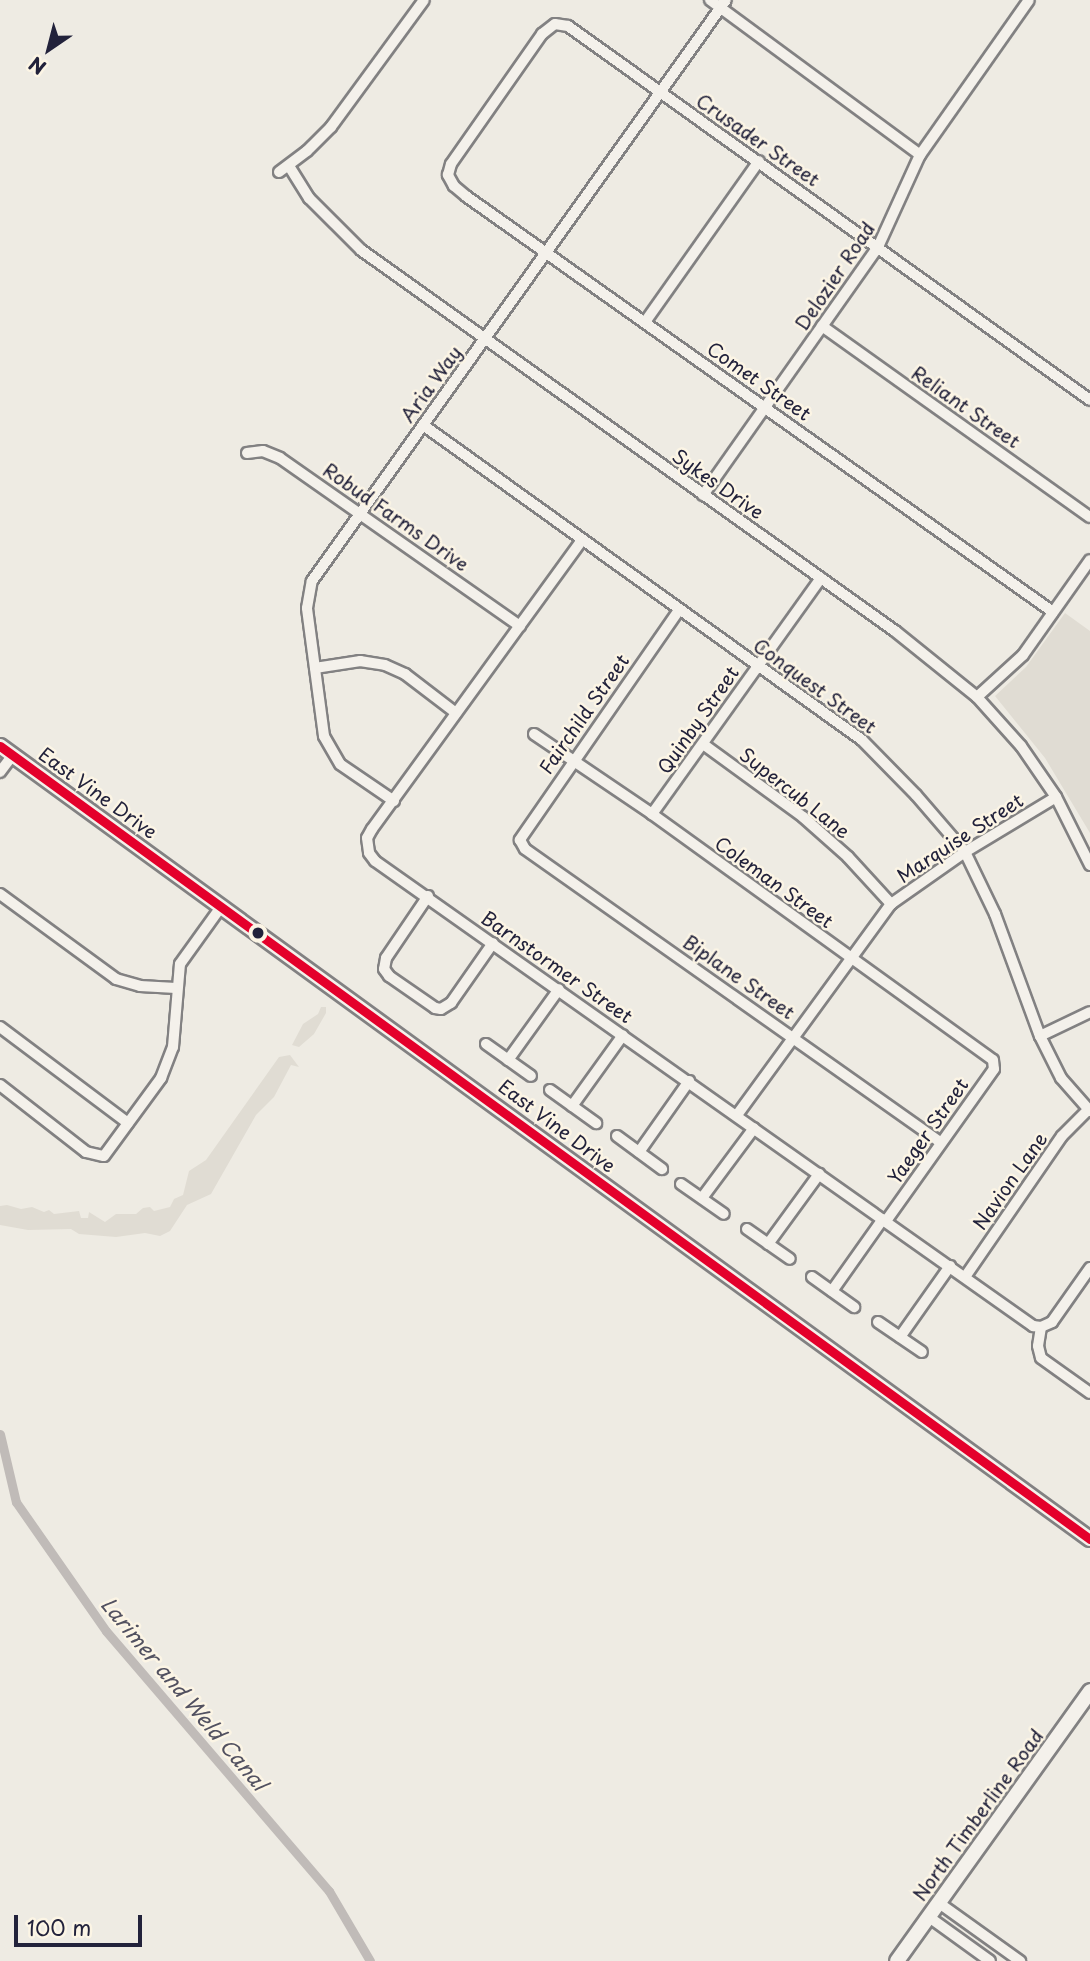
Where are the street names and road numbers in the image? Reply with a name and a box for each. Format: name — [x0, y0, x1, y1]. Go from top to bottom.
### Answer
street label: Crusader Street — [691, 89, 825, 191]
street label: Delozier Road — [790, 218, 880, 334]
street label: Comet Street — [702, 336, 816, 426]
street label: Aria Way — [396, 342, 466, 426]
street label: Reliant Street — [907, 361, 1025, 453]
street label: Sykes Drive — [667, 444, 769, 524]
street label: Robud Farms Drive — [318, 458, 474, 576]
street label: Conquest Street — [749, 633, 881, 739]
street label: Fairchild Street — [534, 650, 634, 778]
street label: Quinby Street — [652, 661, 744, 779]
street label: East Vine Drive — [34, 742, 162, 844]
street label: Supercub Lane — [735, 743, 855, 843]
street label: Marquise Street — [893, 789, 1027, 887]
street label: Coleman Street — [710, 831, 838, 933]
street label: Barnstormer Street — [477, 906, 637, 1028]
street label: Biplane Street — [679, 930, 799, 1024]
street label: Yaeger Street — [883, 1074, 973, 1188]
street label: East Vine Drive — [494, 1075, 620, 1177]
street label: Navion Lane — [968, 1128, 1052, 1234]
street label: North Timberline Road — [908, 1724, 1048, 1906]

